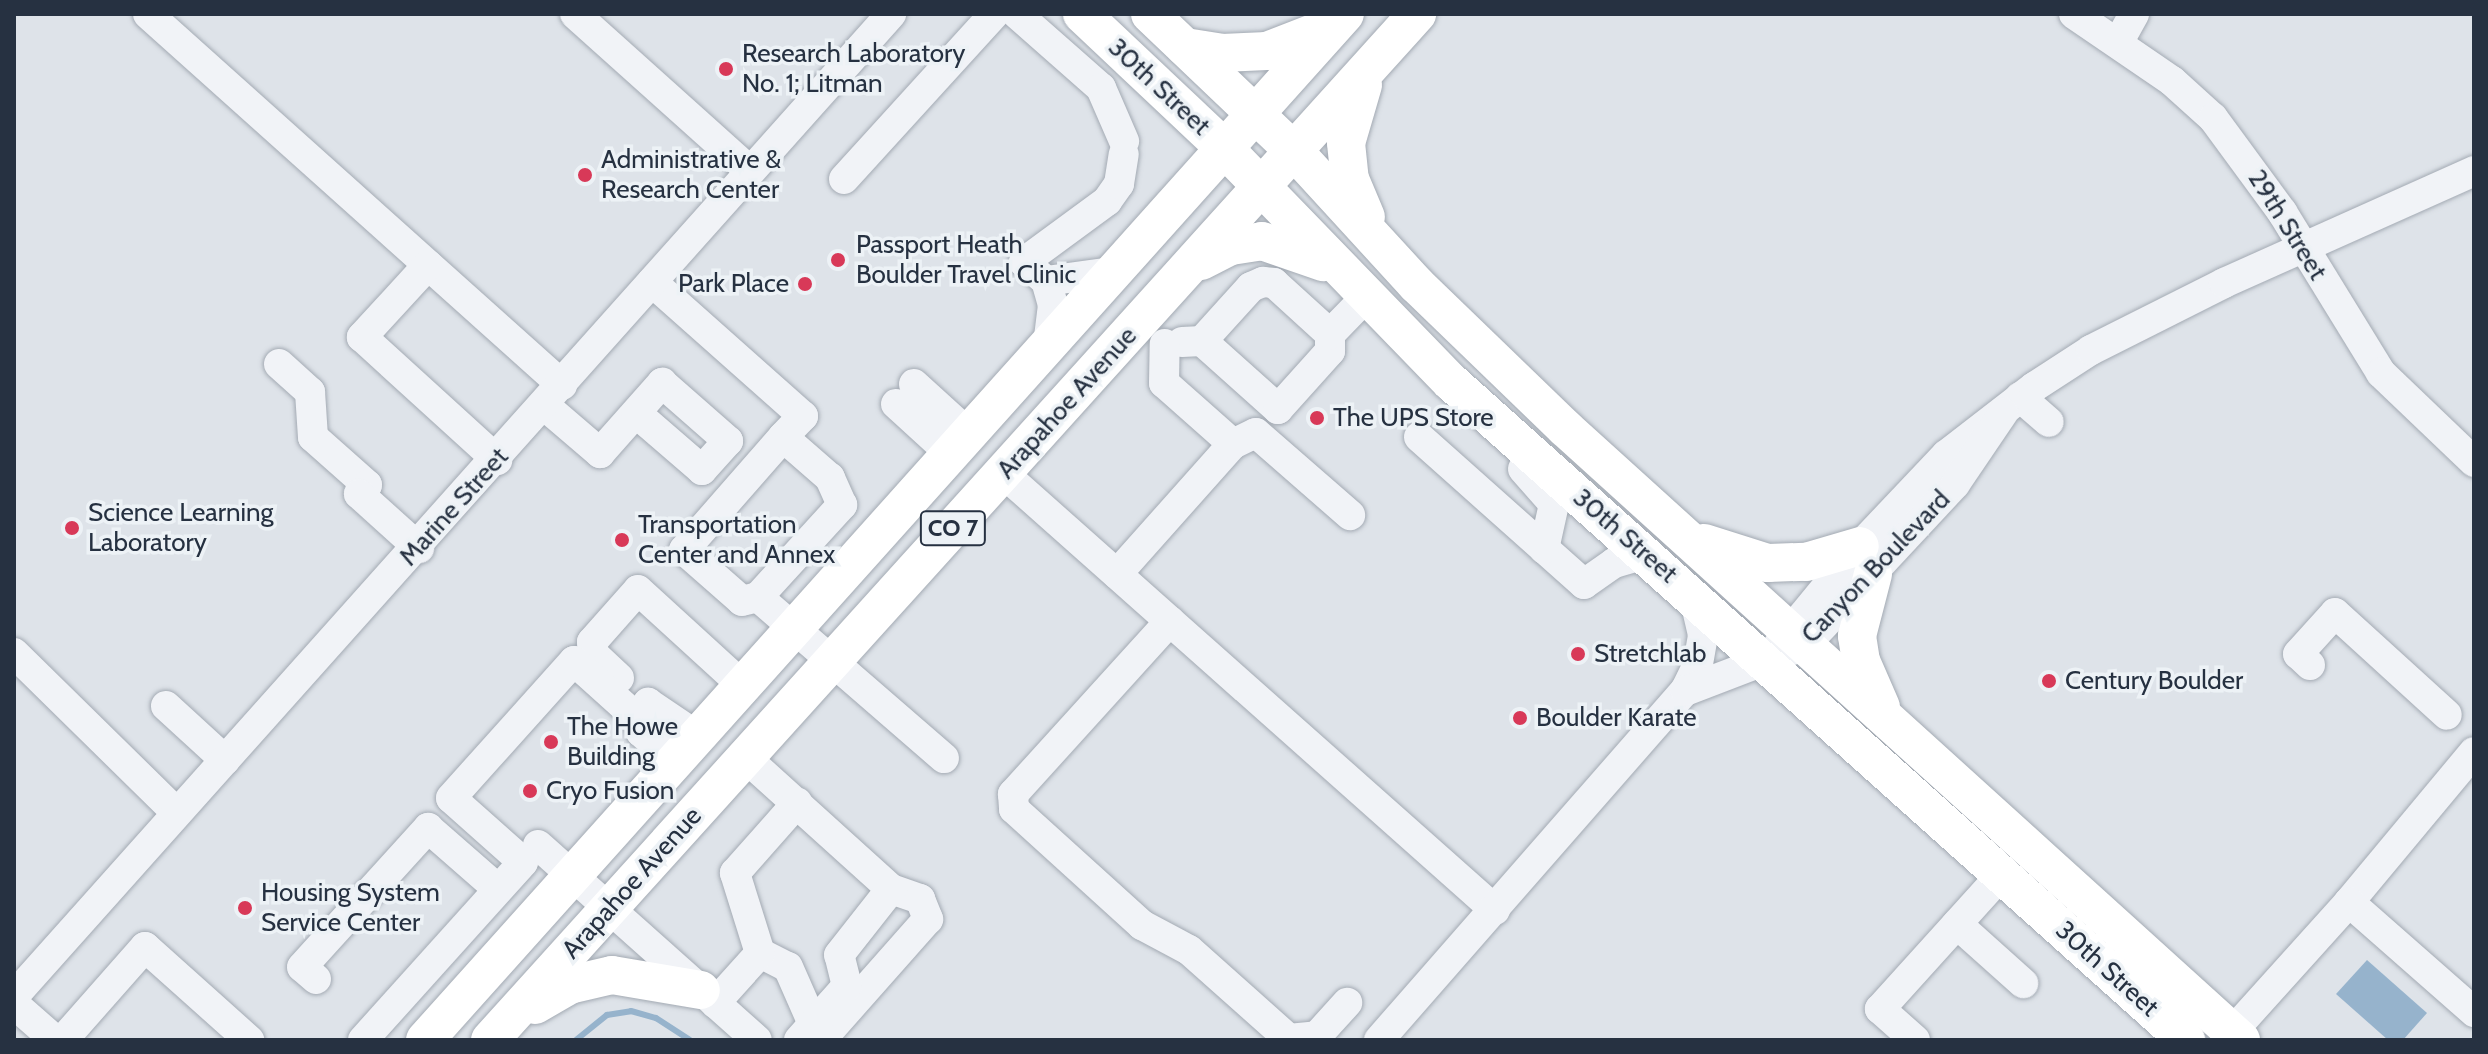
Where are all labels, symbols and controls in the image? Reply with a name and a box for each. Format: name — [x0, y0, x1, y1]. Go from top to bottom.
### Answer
street label: 30th Street — [1102, 32, 1216, 142]
place label: Research Laboratory No. 1; Litman — [742, 38, 965, 100]
marker: Research Laboratory No. 1; Litman — [717, 60, 735, 78]
place label: Administrative & Research Center — [601, 144, 781, 206]
street label: 29th Street — [2241, 164, 2333, 286]
marker: Administrative & Research Center — [576, 166, 594, 184]
place label: Passport Heath Boulder Travel Clinic — [856, 229, 1076, 290]
marker: Passport Heath Boulder Travel Clinic — [827, 249, 849, 271]
place label: Park Place — [678, 268, 789, 300]
marker: Park Place — [796, 275, 814, 293]
street label: Arapahoe Avenue — [991, 321, 1143, 485]
place label: The UPS Store — [1333, 402, 1494, 434]
marker: The UPS Store — [1308, 409, 1326, 427]
street label: Marine Street — [393, 442, 515, 572]
street label: 30th Street — [1567, 482, 1683, 590]
street label: Canyon Boulevard — [1795, 484, 1957, 650]
place label: Science Learning Laboratory — [88, 497, 273, 558]
road number: CO 7 — [919, 508, 987, 548]
place label: Transportation Center and Annex — [638, 509, 835, 570]
marker: Science Learning Laboratory — [63, 519, 81, 537]
marker: Transportation Center and Annex — [613, 531, 631, 549]
place label: Stretchlab — [1594, 638, 1706, 670]
marker: Stretchlab — [1569, 645, 1587, 663]
place label: Century Boulder — [2065, 665, 2243, 697]
marker: Century Boulder — [2040, 672, 2058, 690]
place label: Boulder Karate — [1536, 702, 1697, 734]
marker: Boulder Karate — [1511, 709, 1529, 727]
place label: The Howe Building — [567, 711, 678, 772]
marker: The Howe Building — [542, 733, 560, 751]
place label: Cryo Fusion — [546, 775, 674, 807]
marker: Cryo Fusion — [521, 782, 539, 800]
street label: Arapahoe Avenue — [556, 801, 708, 965]
place label: Housing System Service Center — [261, 877, 440, 938]
marker: Housing System Service Center — [236, 899, 254, 917]
street label: 30th Street — [2049, 915, 2165, 1023]

